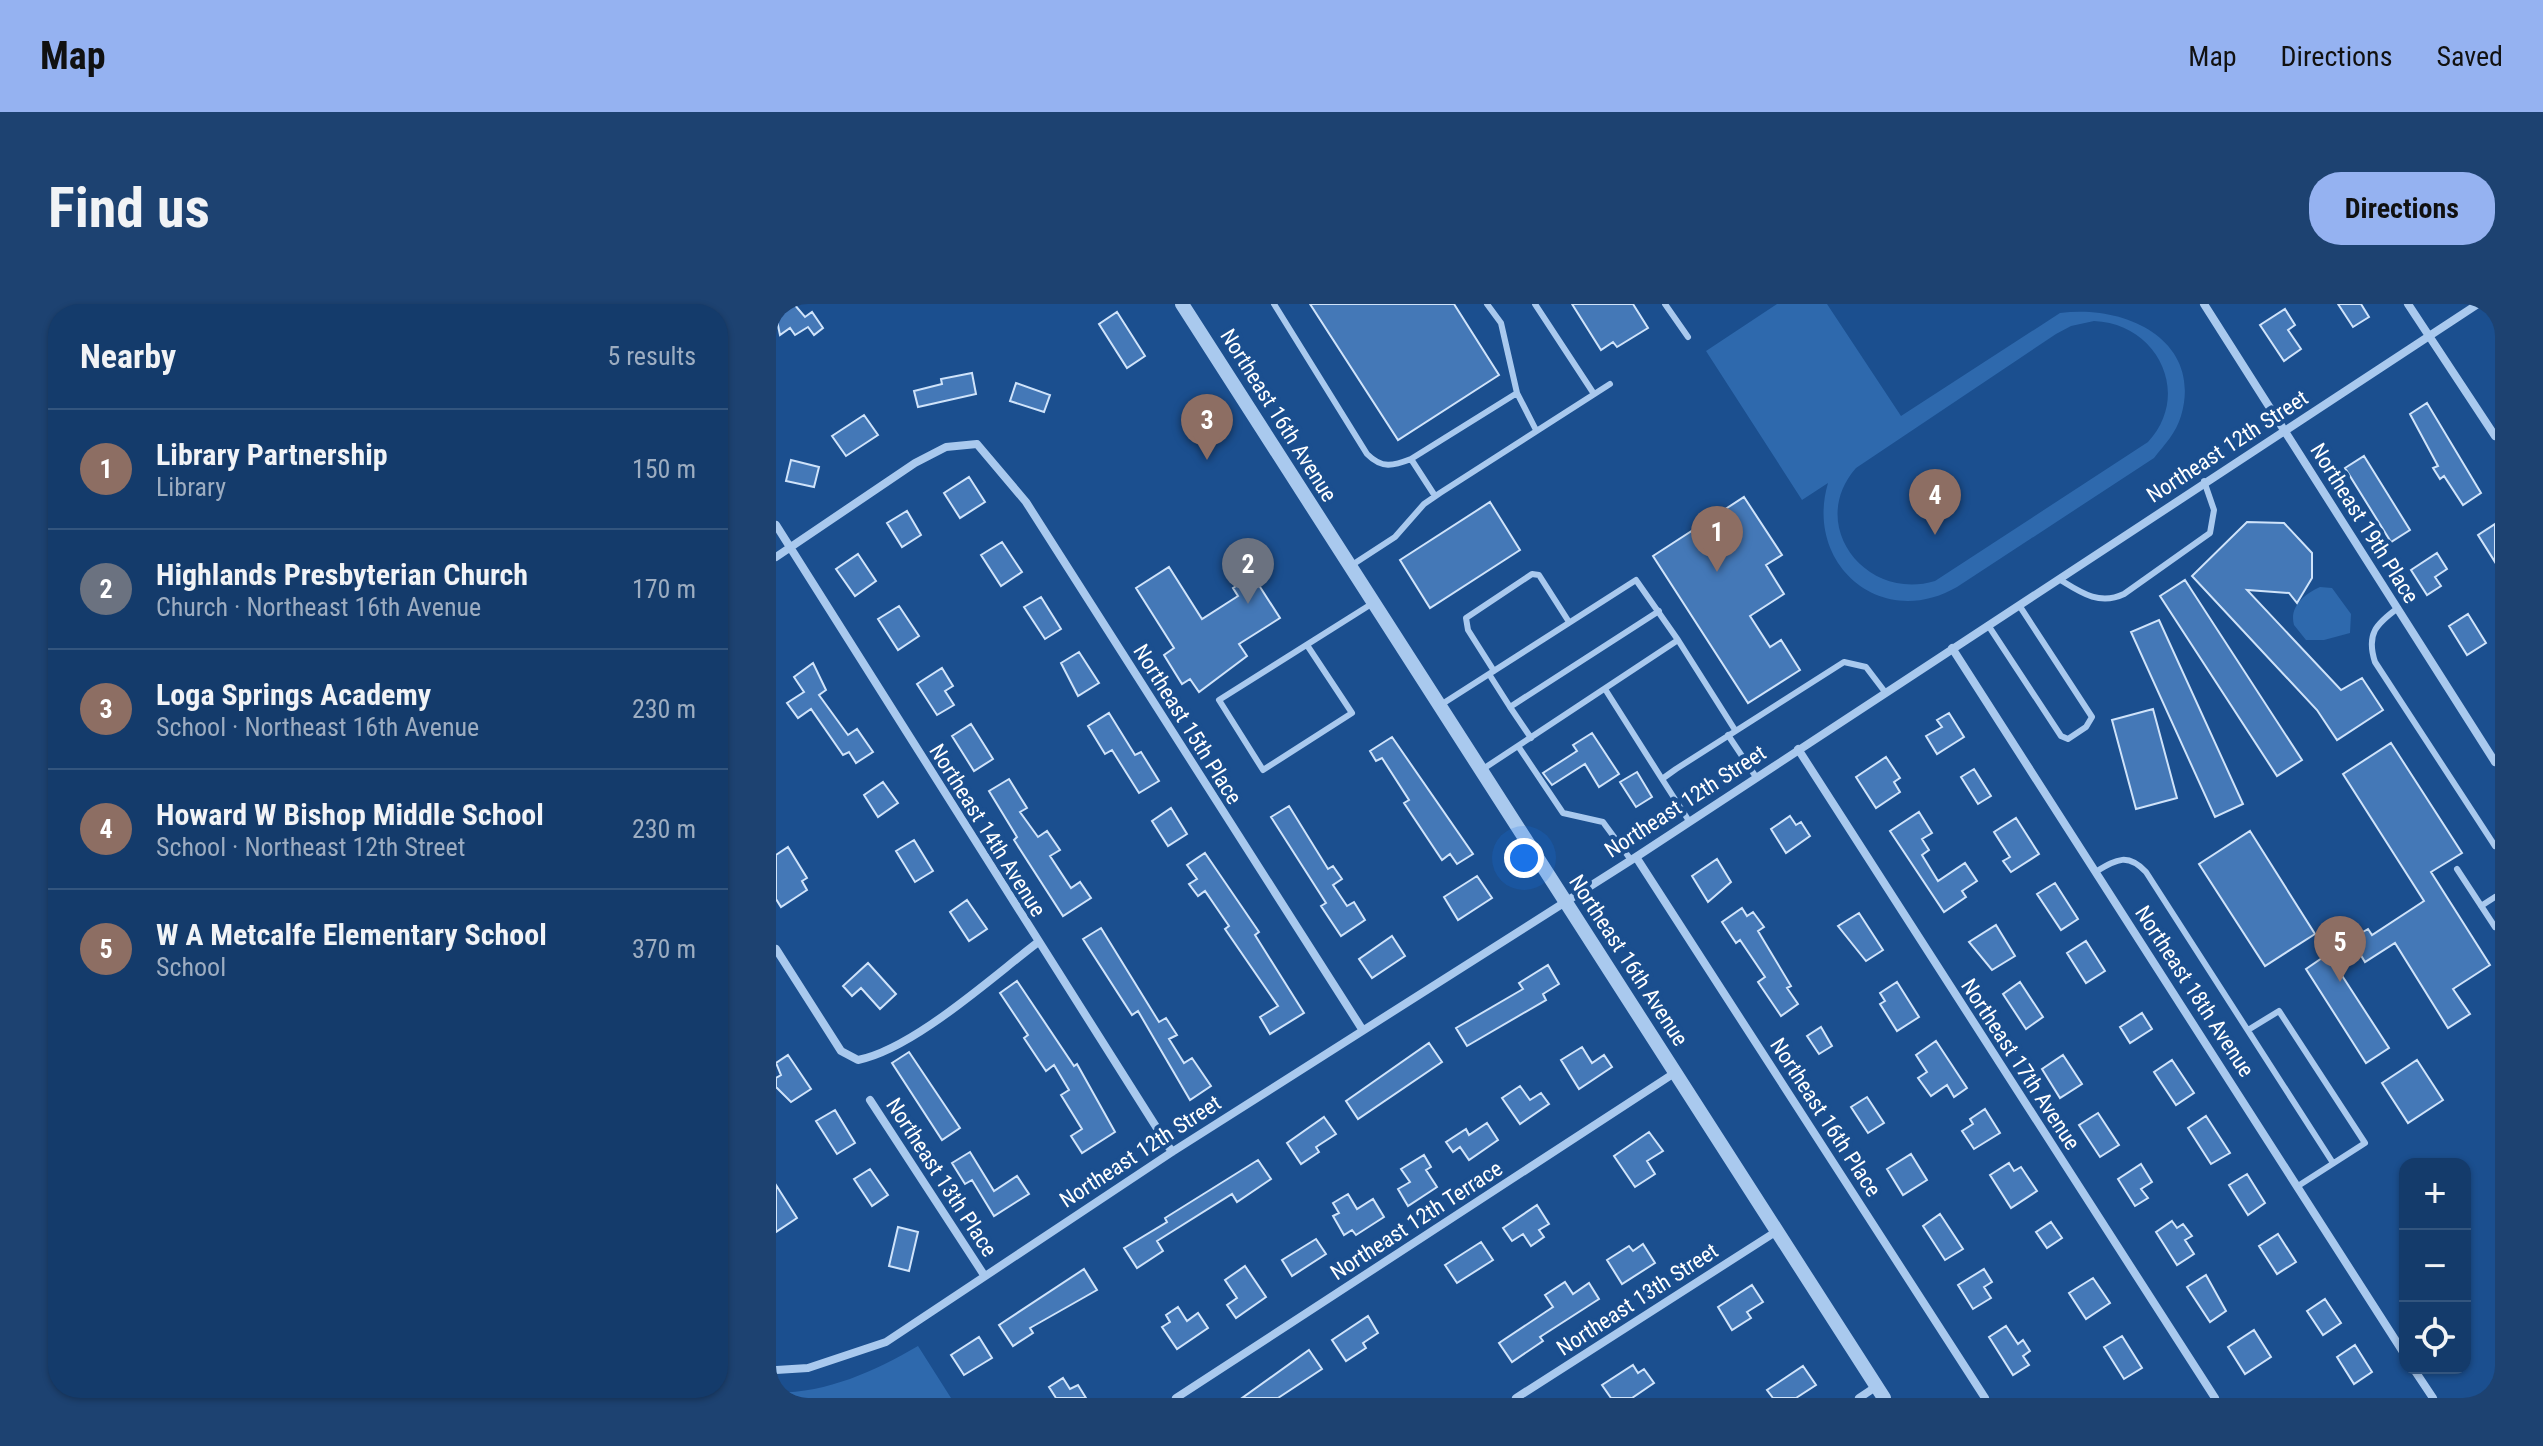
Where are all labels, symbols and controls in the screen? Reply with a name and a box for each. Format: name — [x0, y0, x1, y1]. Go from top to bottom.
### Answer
text: Map — [40, 34, 106, 78]
text: Map — [2188, 40, 2237, 73]
text: Directions — [2281, 40, 2392, 73]
text: Saved — [2436, 40, 2503, 73]
button: Directions — [2309, 172, 2495, 245]
text: Find us — [48, 175, 210, 241]
street label: Northeast 16th Avenue — [1215, 324, 1342, 506]
text: Nearby — [80, 336, 176, 376]
text: 5 results — [607, 341, 696, 371]
street label: Northeast 12th Street — [2142, 385, 2312, 508]
pin: 3 — [1181, 394, 1233, 460]
text: Library Partnership — [156, 437, 388, 472]
street label: Northeast 19th Place — [2305, 439, 2424, 608]
text: 1 — [99, 454, 113, 484]
text: 150 m — [632, 454, 696, 484]
pin: 4 — [1909, 469, 1961, 535]
text: Library — [156, 472, 226, 502]
pin: 1 — [1691, 506, 1743, 572]
pin: 2 — [1222, 538, 1274, 604]
text: Highlands Presbyterian Church — [156, 557, 528, 592]
text: 2 — [99, 574, 113, 604]
text: 170 m — [632, 574, 696, 604]
text: Church · Northeast 16th Avenue — [156, 592, 481, 622]
street label: Northeast 15th Place — [1128, 640, 1247, 809]
text: Loga Springs Academy — [156, 677, 431, 712]
text: 3 — [99, 694, 113, 724]
text: 230 m — [632, 694, 696, 724]
text: School · Northeast 16th Avenue — [156, 712, 479, 742]
street label: Northeast 14th Avenue — [924, 739, 1051, 921]
street label: Northeast 12th Street — [1600, 740, 1770, 863]
text: Howard W Bishop Middle School — [156, 797, 544, 832]
text: 4 — [99, 814, 113, 844]
text: 230 m — [632, 814, 696, 844]
text: School · Northeast 12th Street — [156, 832, 465, 862]
your location — [1504, 838, 1544, 878]
street label: Northeast 16th Avenue — [1564, 870, 1693, 1050]
street label: Northeast 18th Avenue — [2130, 901, 2259, 1081]
pin: 5 — [2314, 916, 2366, 982]
text: W A Metcalfe Elementary School — [156, 917, 547, 952]
text: 5 — [99, 934, 113, 964]
text: 370 m — [632, 934, 696, 964]
text: School — [156, 952, 226, 982]
street label: Northeast 17th Avenue — [1956, 974, 2085, 1154]
street label: Northeast 16th Place — [1765, 1033, 1886, 1201]
street label: Northeast 12th Street — [1055, 1090, 1225, 1213]
street label: Northeast 13th Place — [881, 1093, 1002, 1261]
street label: Northeast 12th Terrace — [1326, 1156, 1507, 1285]
map controls — [2399, 1158, 2471, 1374]
button: + — [2399, 1158, 2471, 1230]
button: − — [2399, 1230, 2471, 1302]
street label: Northeast 13th Street — [1552, 1238, 1722, 1361]
button: locate — [2399, 1302, 2471, 1374]

